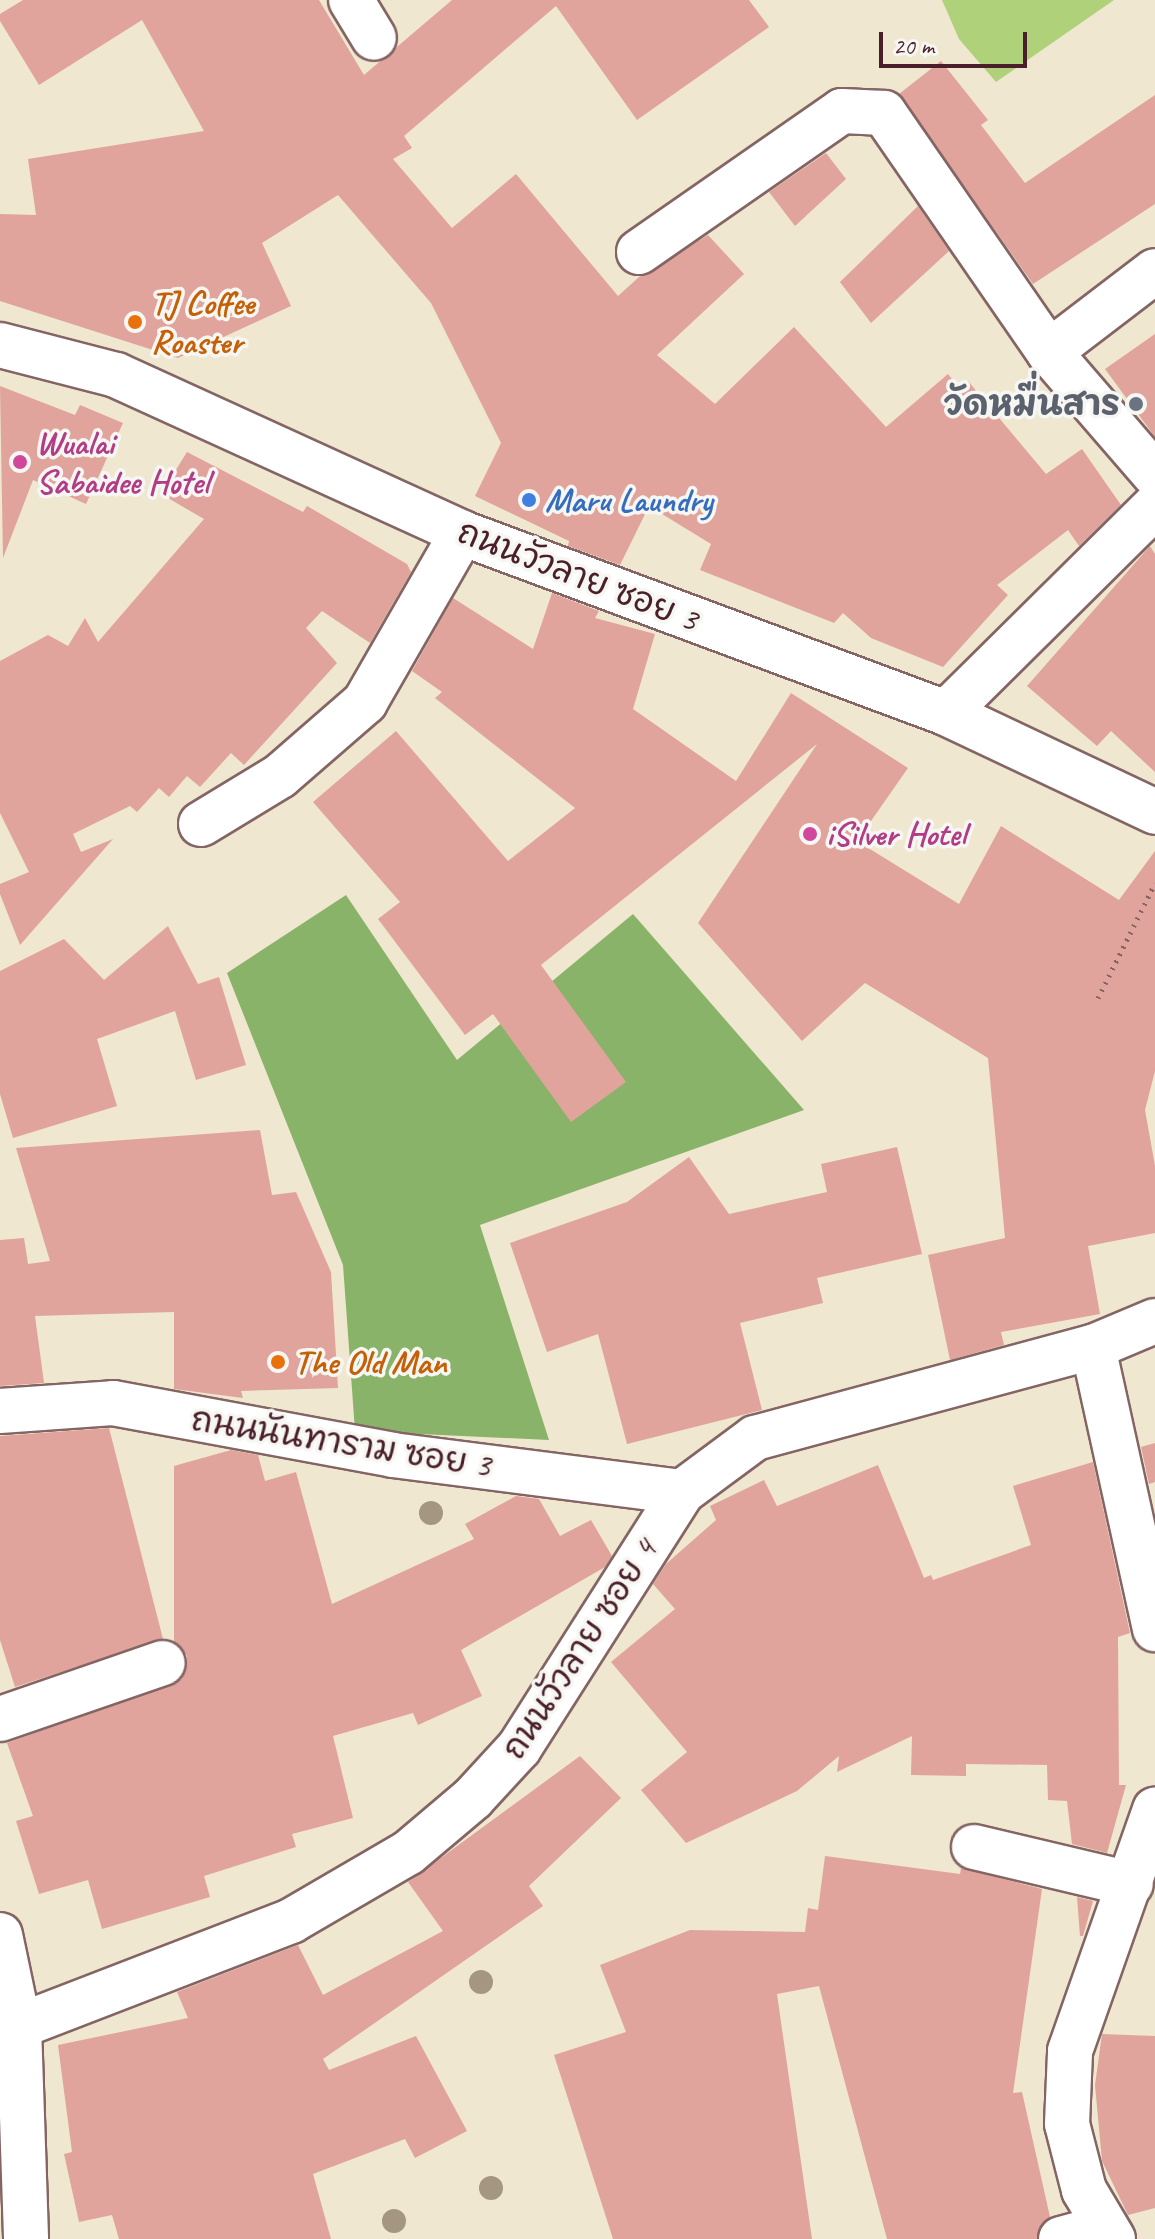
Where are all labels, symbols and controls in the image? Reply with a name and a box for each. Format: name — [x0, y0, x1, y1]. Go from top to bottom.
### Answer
scale bar — [883, 16, 1031, 66]
text: 20 m — [893, 31, 934, 61]
place label: TJ Coffee Roaster — [151, 282, 254, 362]
marker: TJ Coffee Roaster — [126, 313, 144, 331]
place label: วัดหมื่นสาร — [944, 384, 1120, 424]
marker: วัดหมื่นสาร — [1127, 395, 1145, 413]
place label: Wualai Sabaidee Hotel — [36, 422, 208, 502]
marker: Wualai Sabaidee Hotel — [11, 453, 29, 471]
place label: Maru Laundry — [545, 480, 713, 520]
marker: Maru Laundry — [520, 491, 538, 509]
street label: ถนนวัวลาย ซอย 3 — [452, 510, 704, 640]
place label: iSilver Hotel — [826, 814, 966, 854]
marker: iSilver Hotel — [801, 825, 819, 843]
place label: The Old Man — [294, 1342, 447, 1382]
marker: The Old Man — [269, 1353, 287, 1371]
street label: ถนนนันทาราม ซอย 3 — [188, 1398, 494, 1486]
street label: ถนนวัวลาย ซอย 4 — [493, 1531, 665, 1767]

